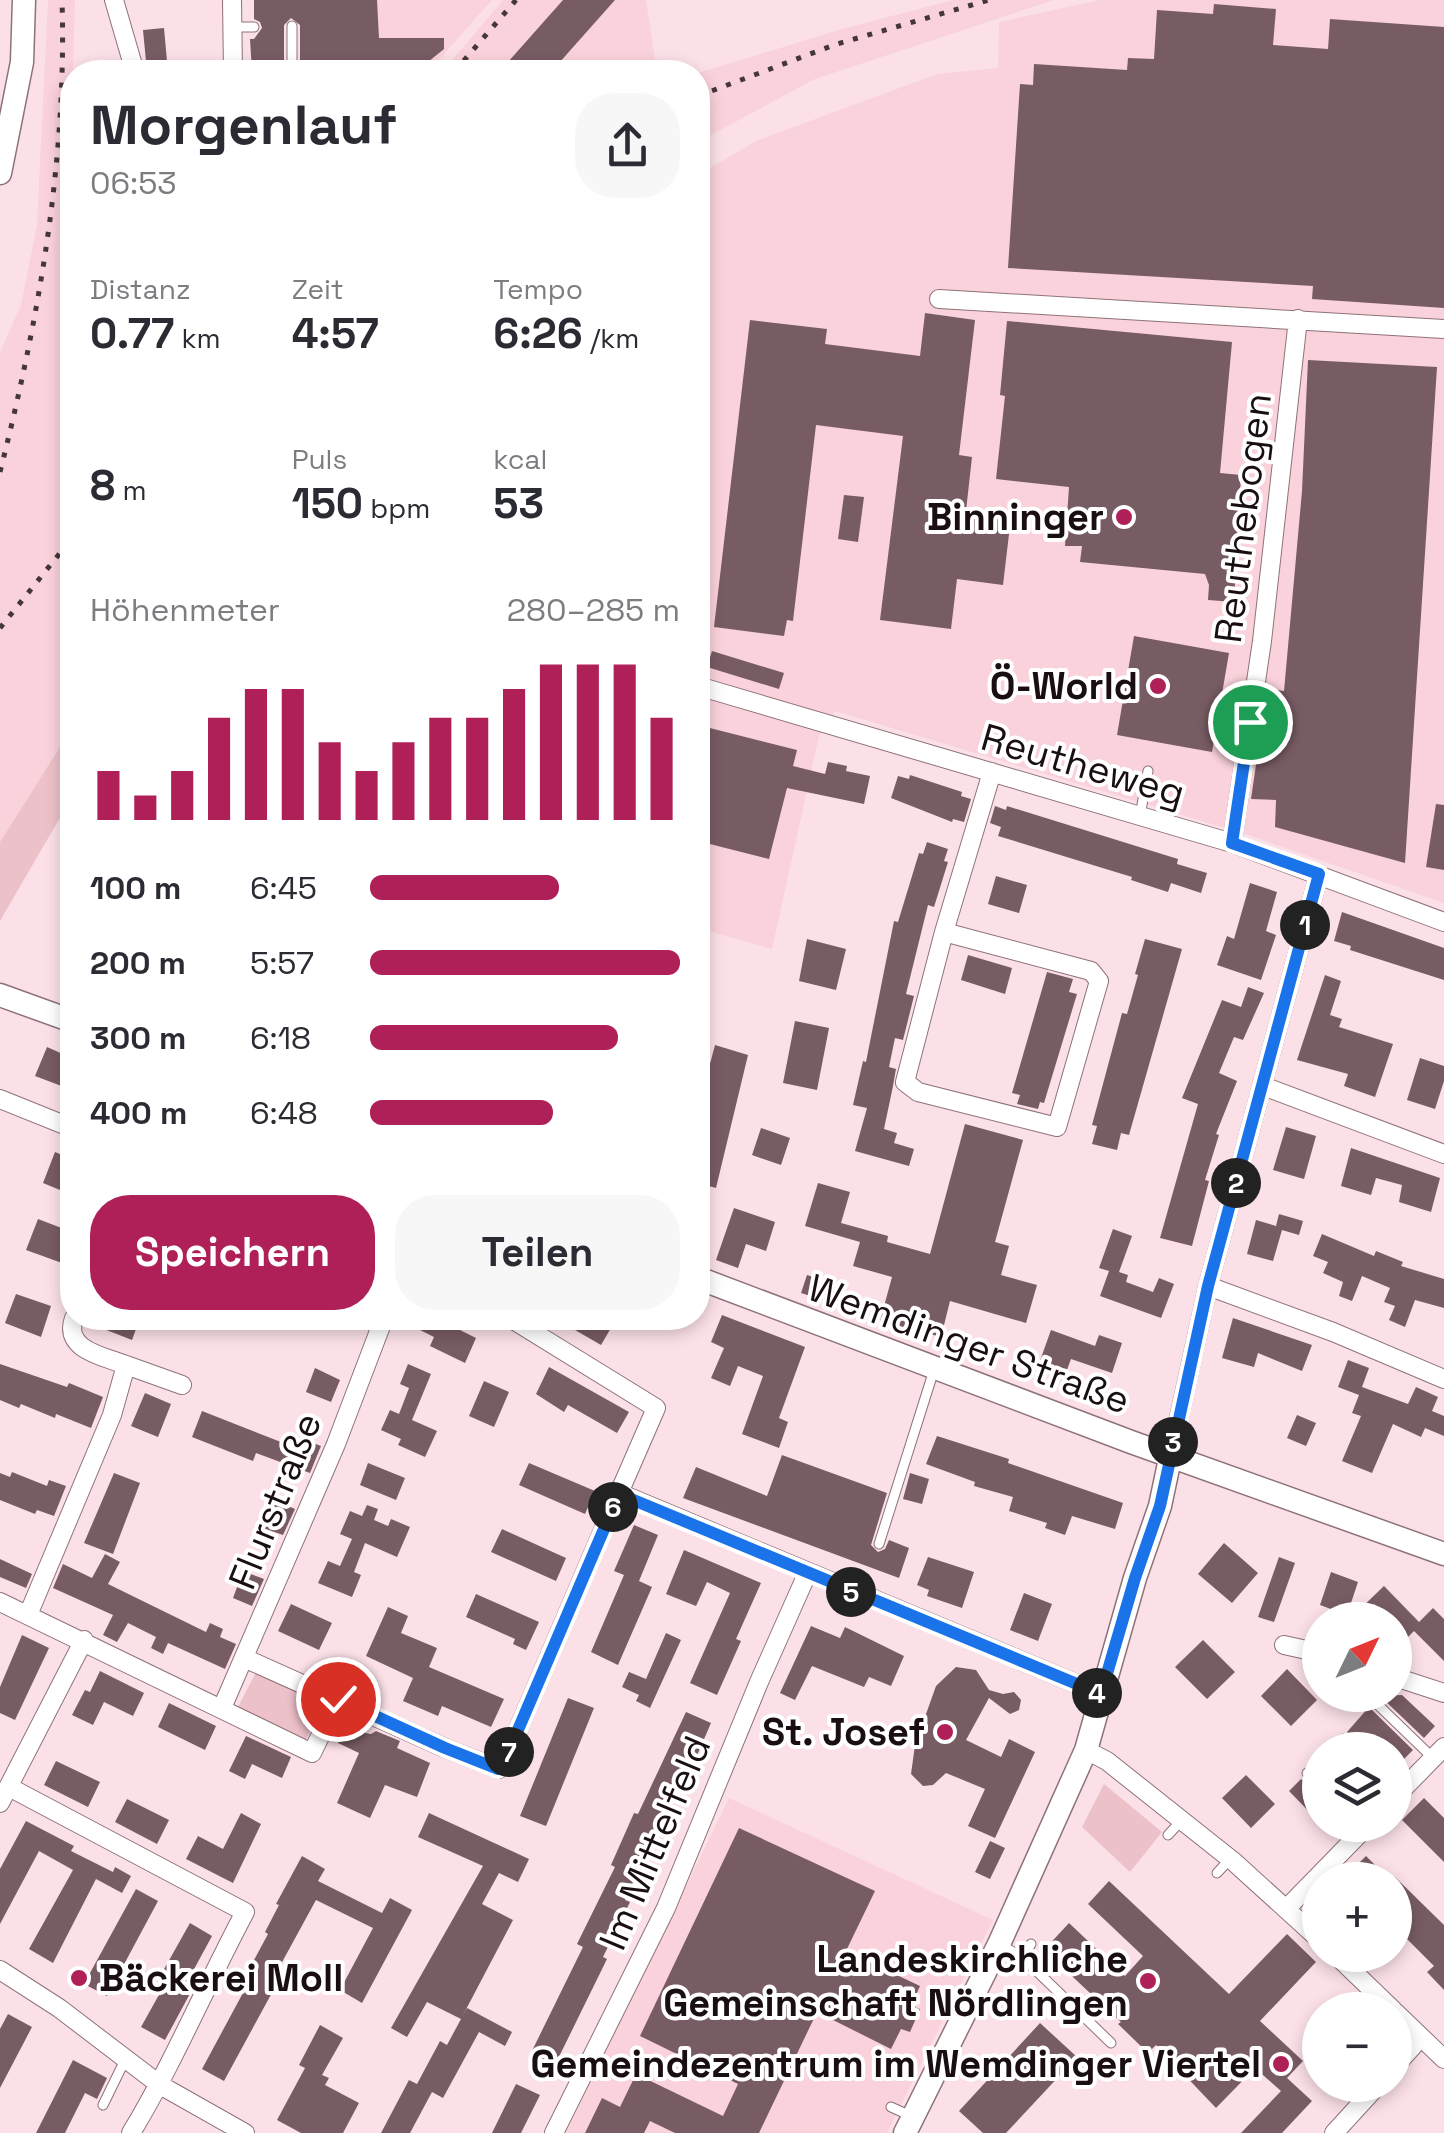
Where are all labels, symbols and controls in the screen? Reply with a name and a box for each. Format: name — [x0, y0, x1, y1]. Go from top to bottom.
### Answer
text: Morgenlauf — [90, 90, 397, 160]
button: share — [575, 93, 680, 198]
text: 06:53 — [90, 163, 177, 203]
text: Distanz — [90, 271, 191, 307]
text: Zeit — [292, 271, 344, 307]
text: Tempo — [493, 271, 583, 307]
text: 0.77 — [90, 307, 174, 360]
text: 4:57 — [292, 307, 379, 360]
text: 6:26 — [493, 307, 583, 360]
text: km — [174, 320, 221, 356]
text: /km — [583, 320, 639, 356]
street label: Reuthebogen — [1204, 390, 1282, 646]
text: Puls — [292, 441, 347, 477]
text: kcal — [493, 441, 547, 477]
text: 8 — [90, 459, 115, 512]
text: m — [115, 472, 146, 508]
text: 150 — [292, 477, 363, 530]
text: 53 — [493, 477, 544, 530]
text: bpm — [363, 490, 430, 526]
place label: Binninger — [927, 493, 1104, 541]
marker: Binninger — [1113, 506, 1135, 528]
text: Höhenmeter — [90, 590, 280, 630]
text: 280–285 m — [507, 590, 680, 630]
place label: Ö-World — [990, 662, 1138, 710]
marker: Ö-World — [1147, 675, 1169, 697]
pin — [1208, 680, 1293, 765]
icon: arrive — [1223, 695, 1278, 750]
street label: Reutheweg — [976, 713, 1190, 817]
text: 100 m — [90, 868, 181, 908]
text: 6:45 — [250, 868, 317, 908]
pin: 1 — [1280, 900, 1330, 950]
text: 1 — [1299, 907, 1311, 943]
text: 200 m — [90, 943, 186, 983]
text: 5:57 — [250, 943, 314, 983]
text: 300 m — [90, 1018, 186, 1058]
text: 6:18 — [250, 1018, 311, 1058]
text: 400 m — [90, 1093, 187, 1133]
text: 6:48 — [250, 1093, 318, 1133]
pin: 2 — [1211, 1158, 1261, 1208]
text: 2 — [1228, 1165, 1244, 1201]
button: Speichern — [90, 1195, 375, 1310]
button: Teilen — [395, 1195, 680, 1310]
street label: Wemdinger Straße — [802, 1264, 1136, 1424]
street label: Flurstraße — [218, 1406, 332, 1596]
pin: 3 — [1148, 1417, 1198, 1467]
text: 3 — [1164, 1424, 1182, 1460]
pin: 6 — [588, 1482, 638, 1532]
text: 6 — [604, 1489, 622, 1525]
pin: 5 — [826, 1567, 876, 1617]
text: 5 — [843, 1574, 859, 1610]
north arrow — [1302, 1602, 1412, 1712]
map controls — [1302, 1602, 1412, 2102]
pin — [296, 1657, 381, 1742]
pin: 4 — [1072, 1668, 1122, 1718]
icon: check — [311, 1672, 366, 1727]
text: 4 — [1088, 1675, 1106, 1711]
place label: St. Josef — [762, 1708, 925, 1756]
marker: St. Josef — [934, 1721, 956, 1743]
pin: 7 — [484, 1727, 534, 1777]
street label: Im Mittelfeld — [588, 1729, 722, 1957]
button: layers — [1302, 1732, 1412, 1842]
text: 7 — [501, 1734, 517, 1770]
button: + — [1302, 1862, 1412, 1972]
place label: Landeskirchliche Gemeinschaft Nördlingen — [663, 1935, 1128, 2027]
place label: Bäckerei Moll — [99, 1954, 343, 2002]
marker: Bäckerei Moll — [68, 1967, 90, 1989]
marker: Landeskirchliche Gemeinschaft Nördlingen — [1137, 1970, 1159, 1992]
button: − — [1302, 1992, 1412, 2102]
place label: Gemeindezentrum im Wemdinger Viertel — [530, 2040, 1261, 2088]
marker: Gemeindezentrum im Wemdinger Viertel — [1270, 2053, 1292, 2075]

